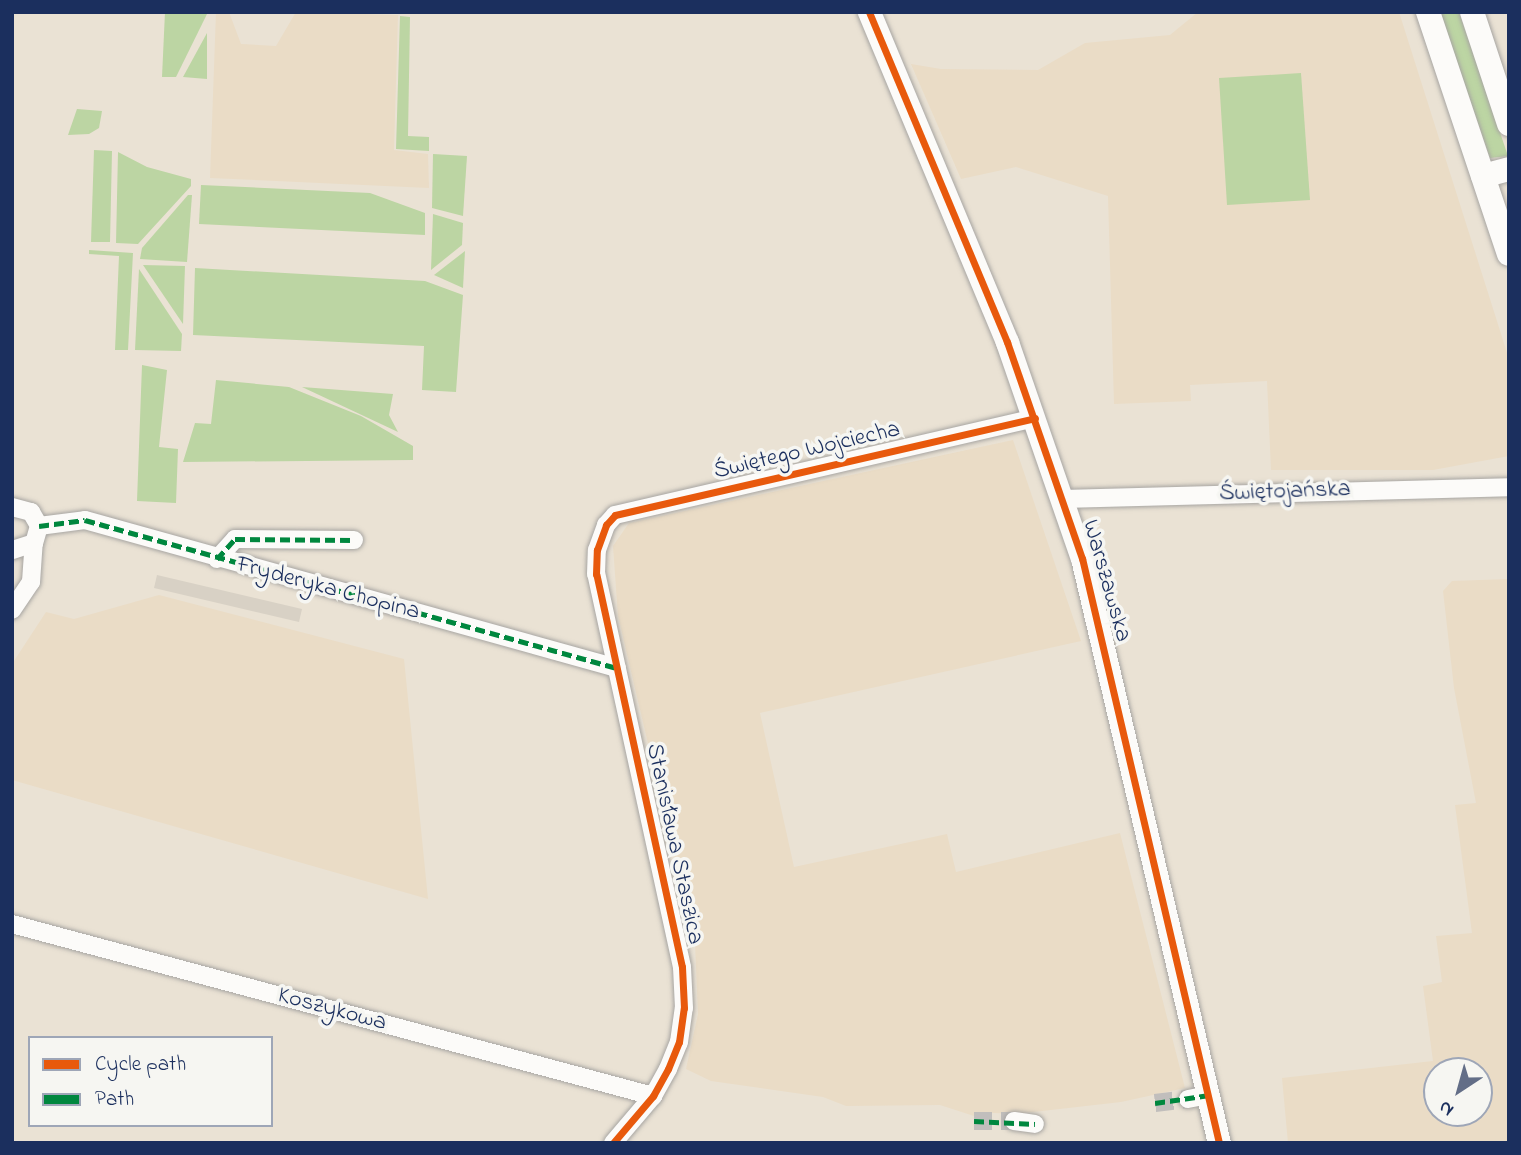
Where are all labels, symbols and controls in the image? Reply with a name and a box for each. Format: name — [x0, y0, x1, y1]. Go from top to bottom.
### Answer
street label: Świętego Wojciecha — [711, 416, 903, 486]
street label: Świętojańska — [1219, 475, 1351, 509]
street label: Warszawska — [1075, 517, 1137, 645]
street label: Fryderyka Chopina — [233, 551, 423, 627]
street label: Stanisława Staszica — [639, 741, 709, 947]
street label: Koszykowa — [274, 982, 390, 1038]
legend — [28, 1036, 273, 1127]
text: Cycle path — [95, 1050, 186, 1080]
north arrow — [1423, 1057, 1493, 1127]
text: Path — [95, 1085, 134, 1115]
text: N — [1433, 1093, 1460, 1122]

